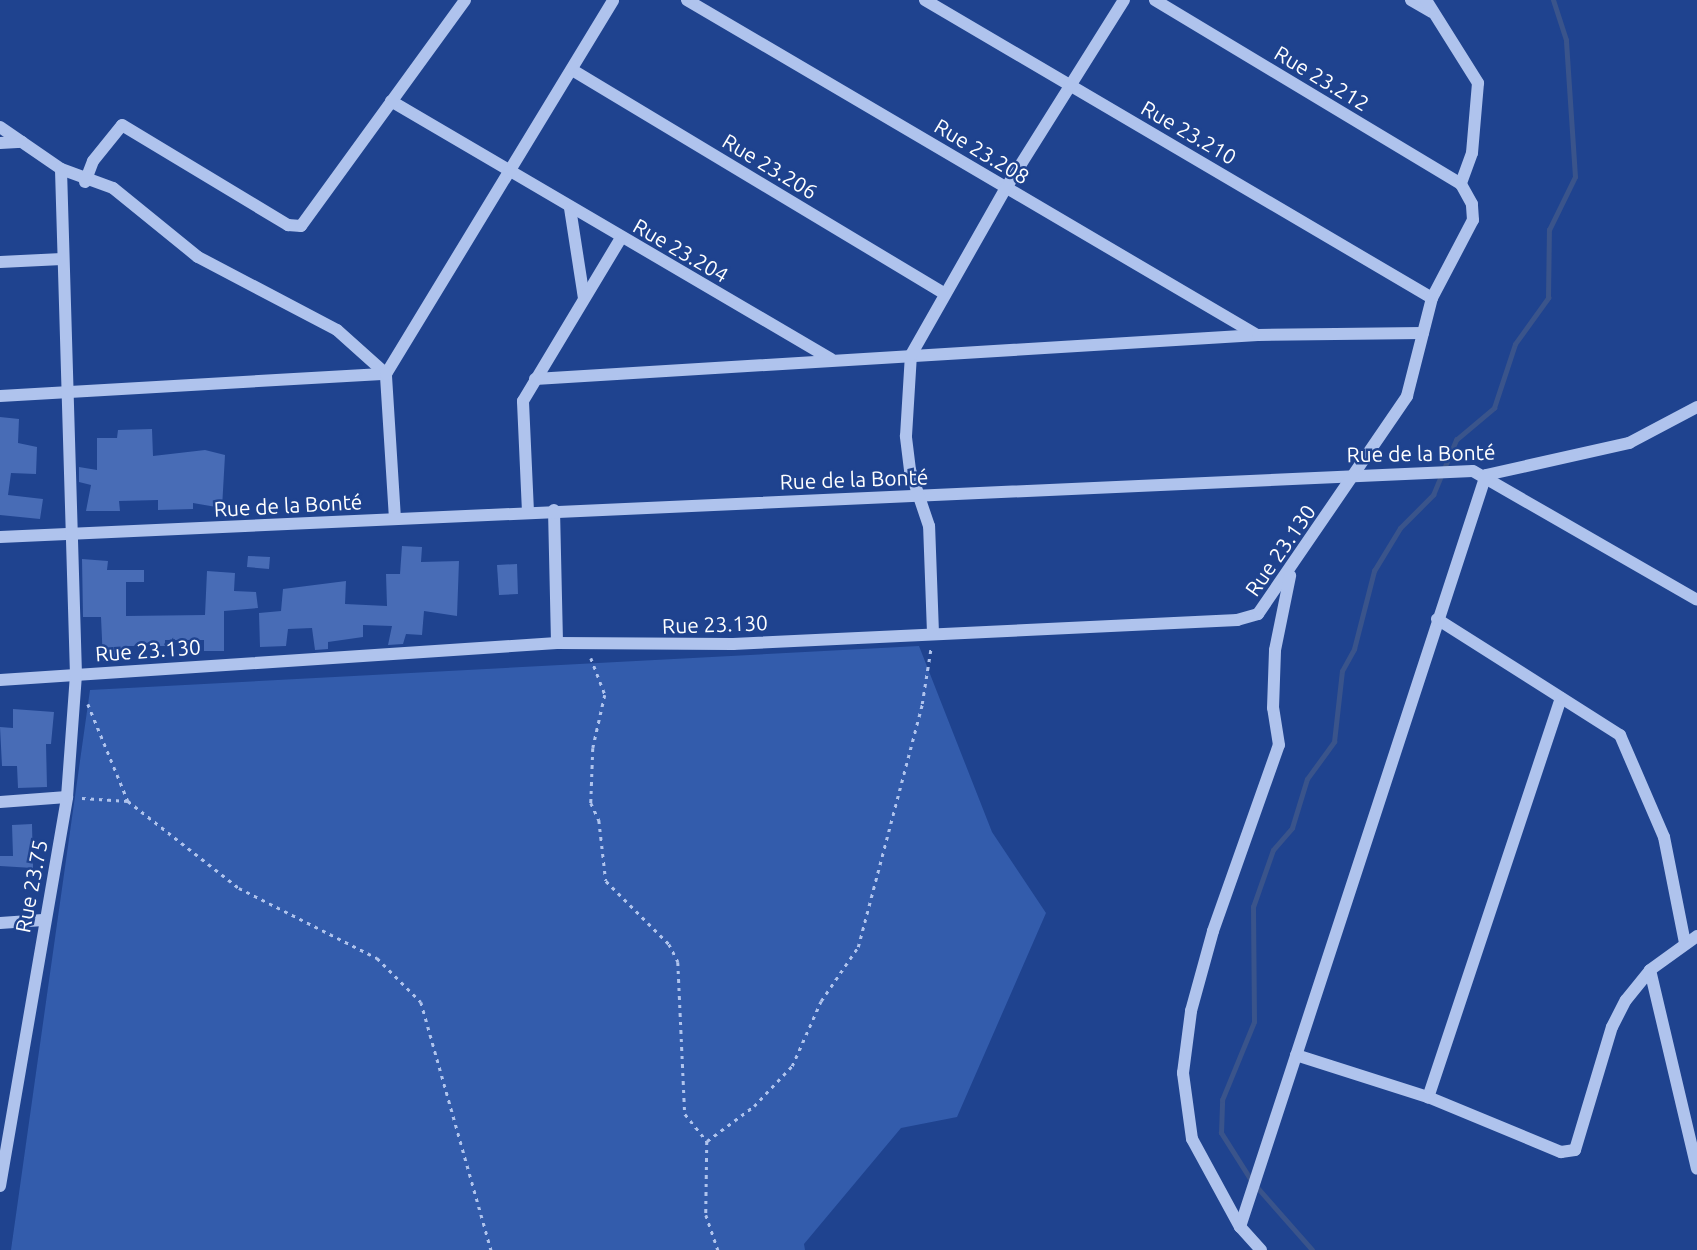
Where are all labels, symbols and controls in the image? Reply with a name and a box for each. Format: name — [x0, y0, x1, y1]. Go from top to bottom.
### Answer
street label: Rue 23.212 — [1270, 40, 1374, 116]
street label: Rue 23.210 — [1137, 95, 1241, 169]
street label: Rue 23.208 — [930, 113, 1034, 189]
street label: Rue 23.206 — [718, 128, 822, 204]
street label: Rue 23.204 — [629, 213, 733, 287]
street label: Rue de la Bonté — [1346, 439, 1496, 467]
street label: Rue de la Bonté — [779, 464, 929, 494]
street label: Rue de la Bonté — [213, 489, 363, 521]
street label: Rue 23.130 — [1239, 499, 1321, 601]
street label: Rue 23.130 — [662, 610, 768, 638]
street label: Rue 23.130 — [94, 634, 202, 666]
street label: Rue 23.75 — [10, 837, 52, 935]

